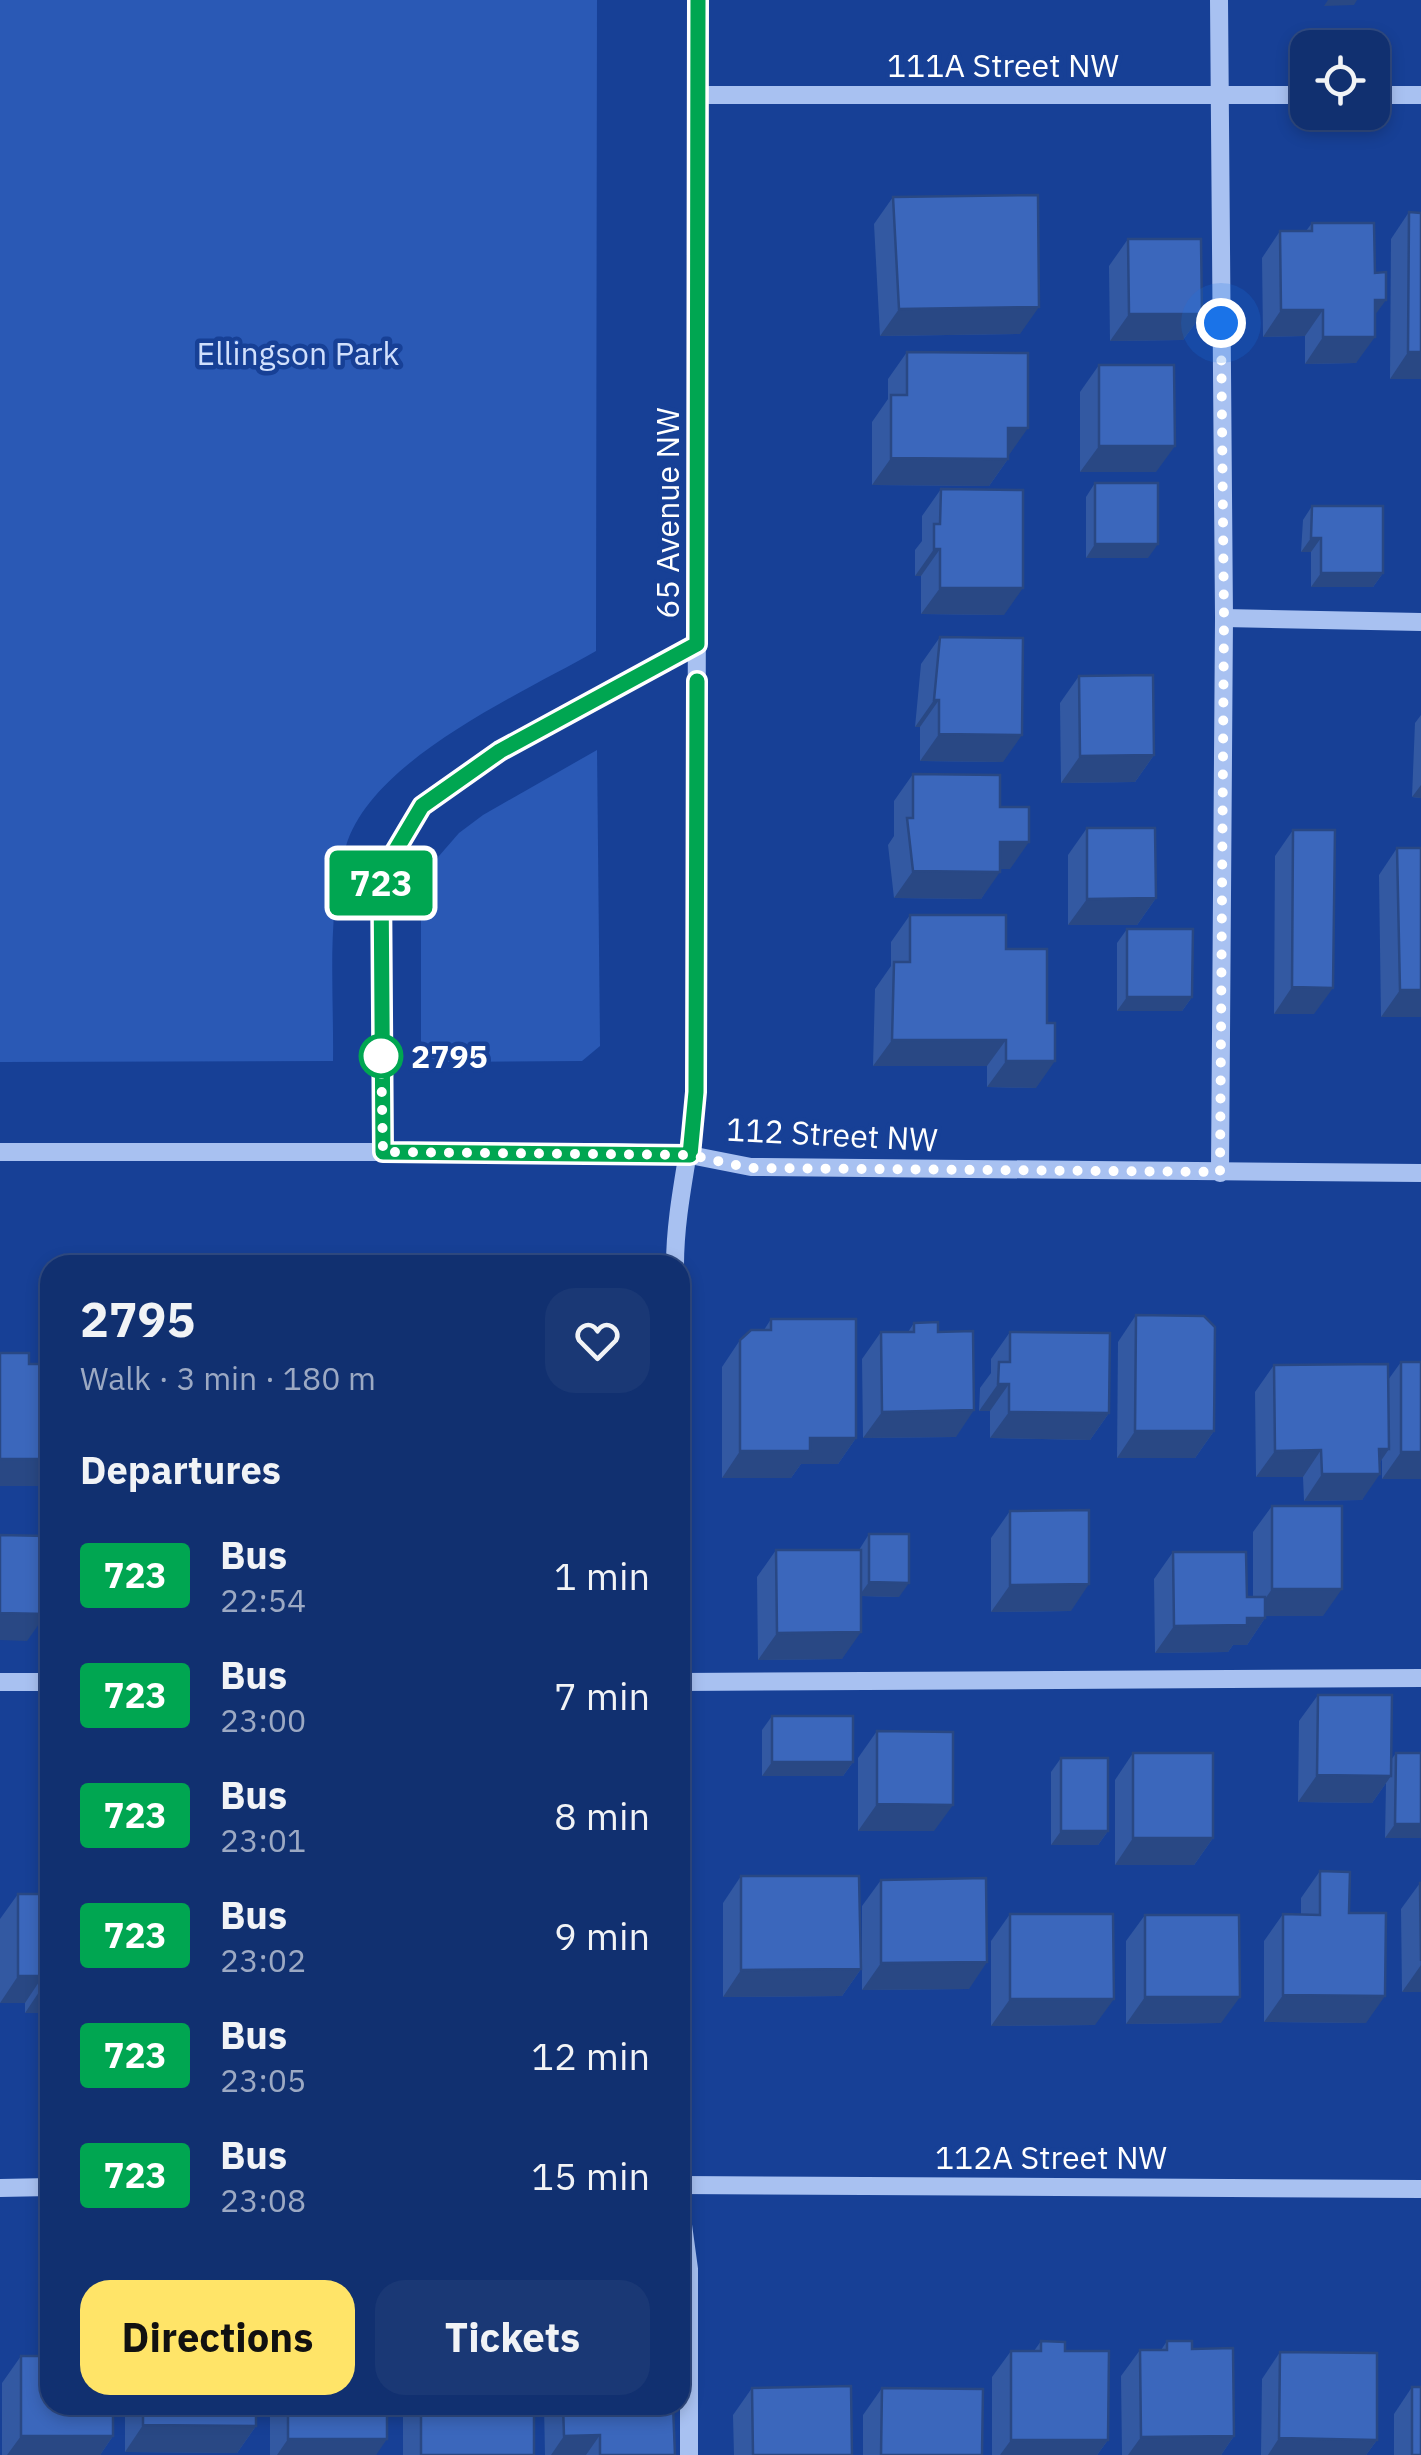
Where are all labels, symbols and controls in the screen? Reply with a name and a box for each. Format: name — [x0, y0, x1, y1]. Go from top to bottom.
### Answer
map controls — [1290, 30, 1390, 130]
button: locate — [1290, 30, 1390, 130]
street label: 111A Street NW — [887, 44, 1119, 86]
your location — [1196, 298, 1246, 348]
park label: Ellingson Park — [197, 332, 400, 374]
street label: 65 Avenue NW — [646, 407, 688, 619]
line badge: 723 — [324, 850, 438, 916]
text: 723 — [349, 860, 413, 906]
marker: 2795 — [360, 1035, 402, 1077]
place label: 2795 — [411, 1035, 488, 1077]
street label: 112 Street NW — [725, 1107, 939, 1161]
text: 2795 — [80, 1288, 195, 1350]
button: heart — [545, 1288, 650, 1393]
text: Walk · 3 min · 180 m — [80, 1357, 376, 1399]
text: Departures — [80, 1445, 281, 1494]
text: Bus — [220, 1530, 287, 1579]
text: 1 min — [554, 1551, 650, 1600]
text: 723 — [103, 1552, 167, 1598]
text: 22:54 — [220, 1579, 306, 1621]
text: Bus — [220, 1650, 287, 1699]
text: 7 min — [554, 1671, 650, 1720]
text: 723 — [103, 1672, 167, 1718]
text: 23:00 — [220, 1699, 306, 1741]
text: Bus — [220, 1770, 287, 1819]
text: 8 min — [554, 1791, 650, 1840]
text: 723 — [103, 1792, 167, 1838]
text: 23:01 — [220, 1819, 306, 1861]
text: Bus — [220, 1890, 287, 1939]
text: 9 min — [554, 1911, 650, 1960]
text: 723 — [103, 1912, 167, 1958]
text: 23:02 — [220, 1939, 306, 1981]
text: Bus — [220, 2010, 287, 2059]
text: 12 min — [531, 2031, 650, 2080]
text: 723 — [103, 2032, 167, 2078]
text: 23:05 — [220, 2059, 306, 2101]
text: Bus — [220, 2130, 287, 2179]
street label: 112A Street NW — [935, 2136, 1167, 2178]
text: 15 min — [531, 2151, 650, 2200]
text: 723 — [103, 2152, 167, 2198]
text: 23:08 — [220, 2179, 306, 2221]
button: Directions — [80, 2280, 355, 2395]
button: Tickets — [375, 2280, 650, 2395]

